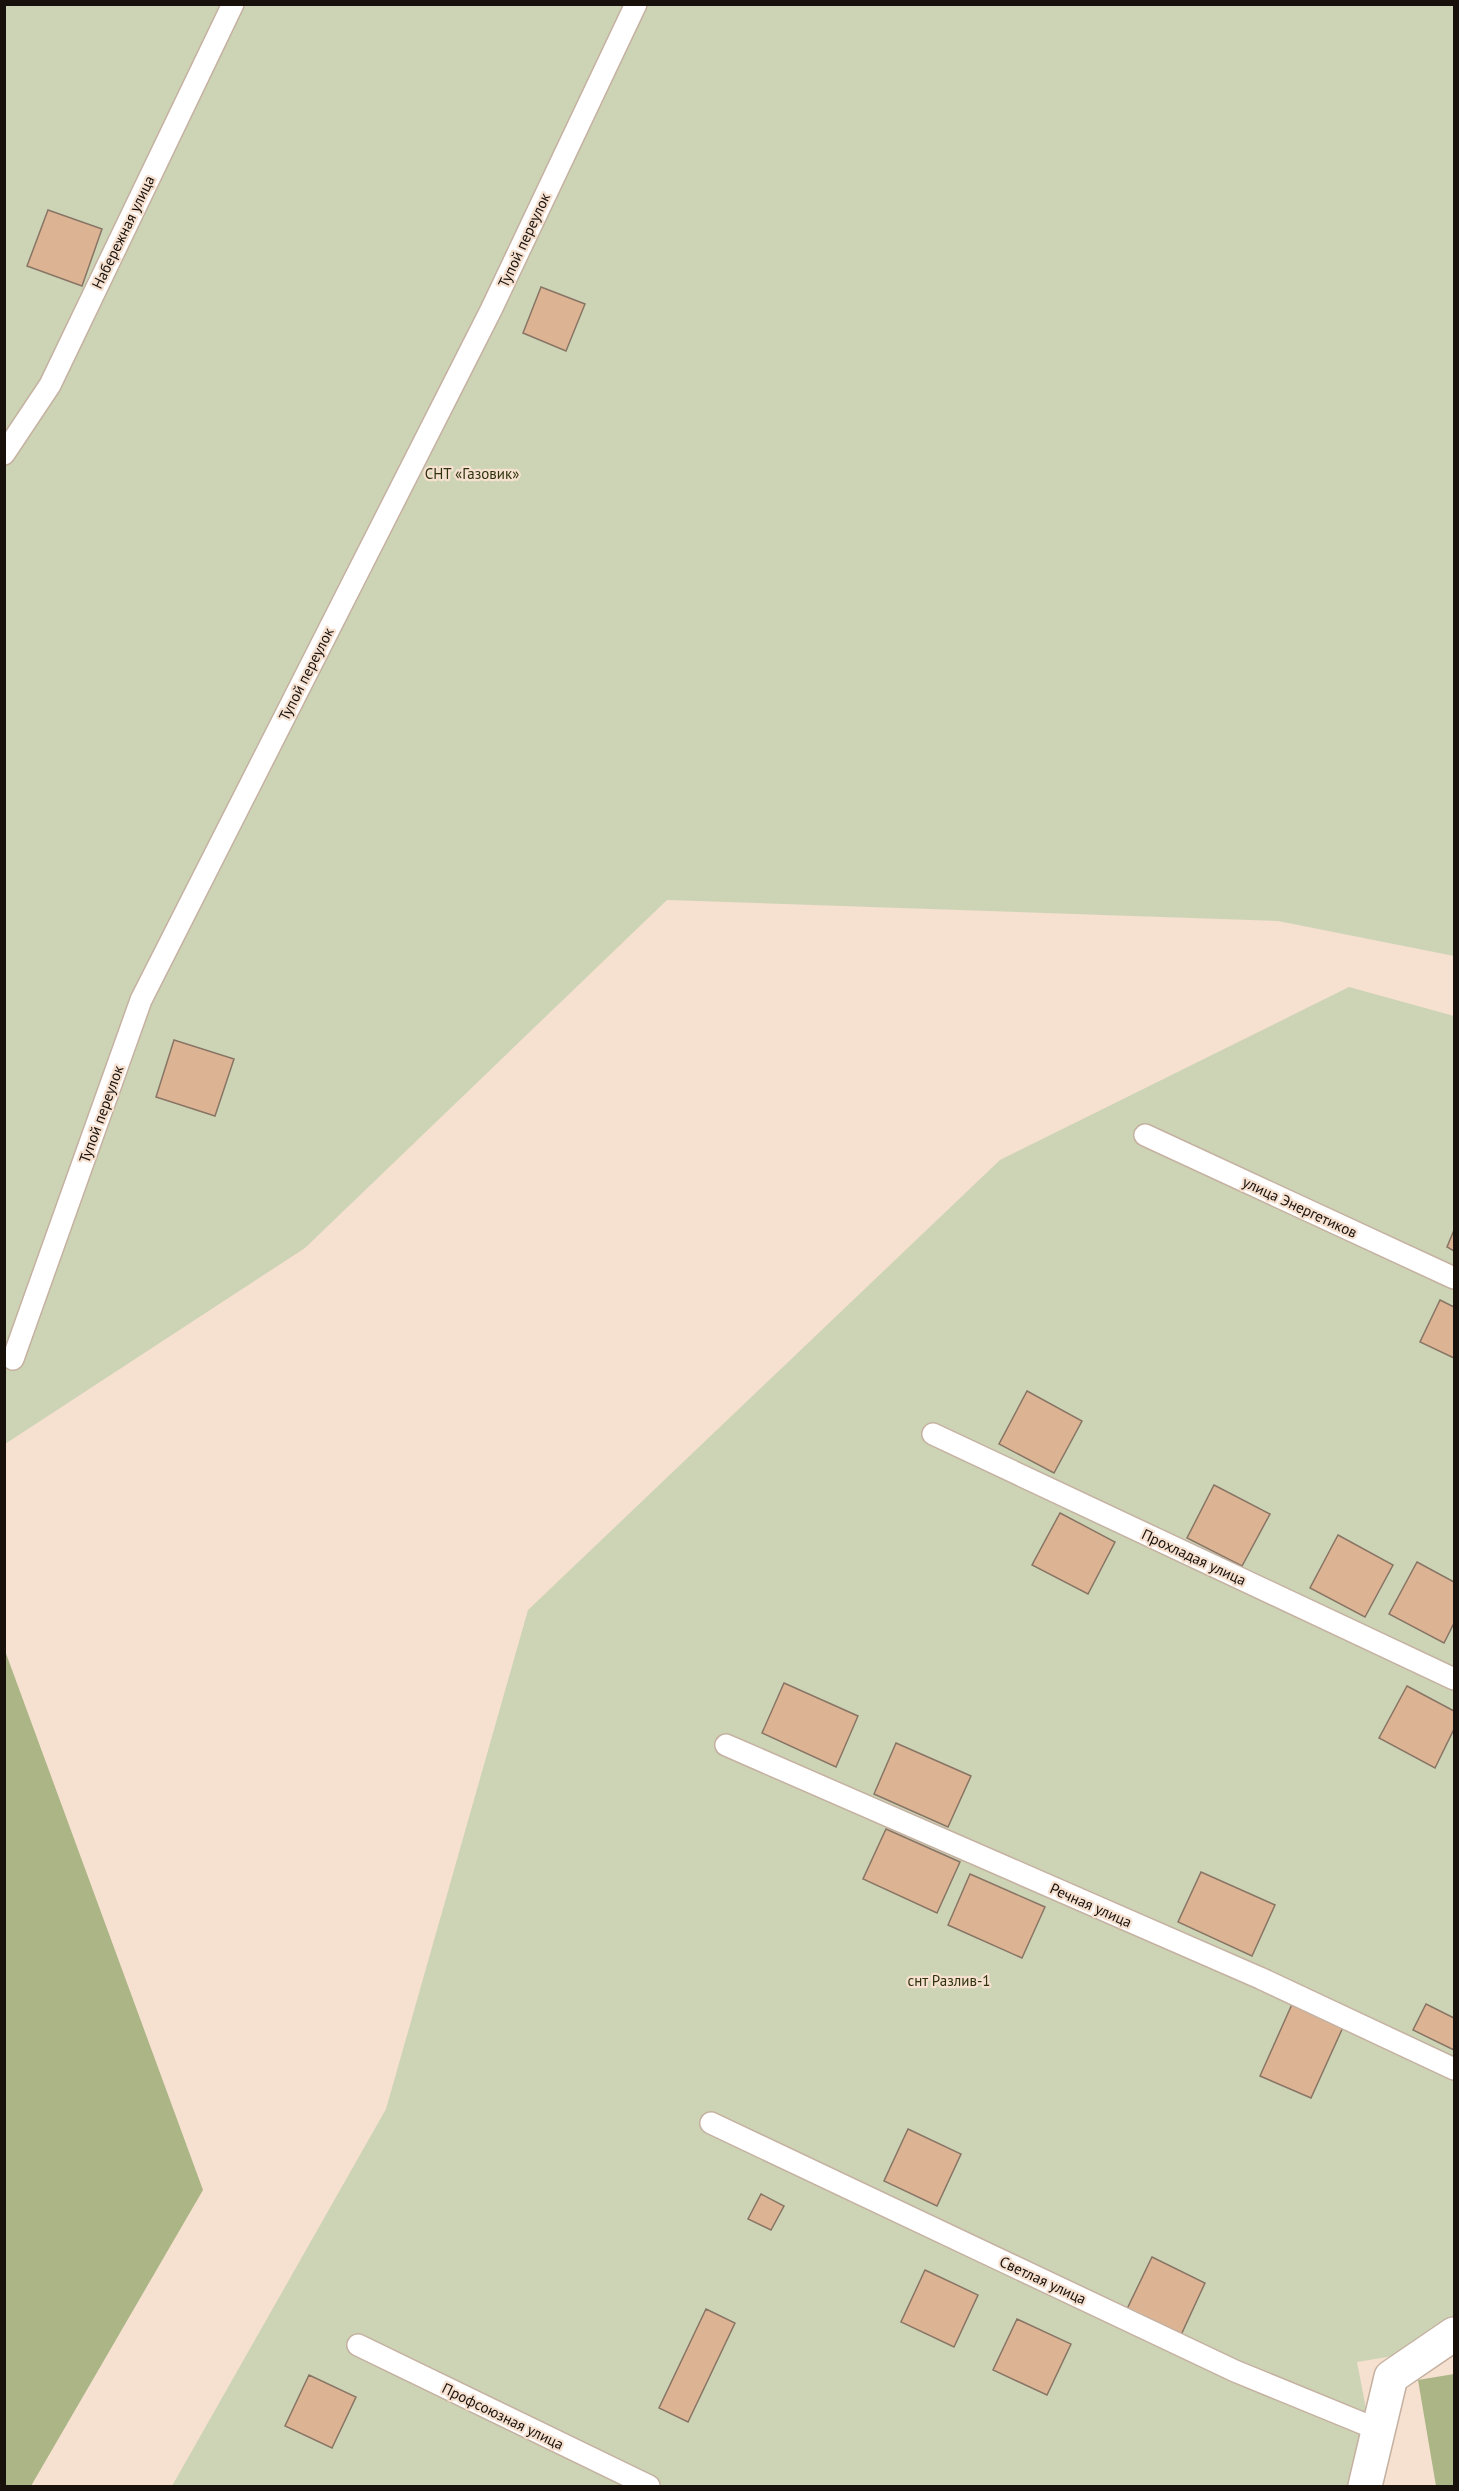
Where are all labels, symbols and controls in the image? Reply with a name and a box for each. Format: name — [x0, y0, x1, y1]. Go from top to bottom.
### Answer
street label: Набережная улица — [87, 172, 159, 292]
street label: Тупой переулок — [494, 189, 555, 290]
park label: СНТ «Газовик» — [425, 464, 519, 483]
street label: Тупой переулок — [274, 623, 338, 724]
street label: Тупой переулок — [75, 1062, 128, 1165]
street label: улица Энергетиков — [1240, 1172, 1360, 1242]
street label: Прохладая улица — [1139, 1524, 1249, 1590]
street label: Речная улица — [1047, 1878, 1135, 1932]
park label: снт Разлив-1 — [907, 1971, 991, 1990]
street label: Светлая улица — [997, 2252, 1089, 2308]
street label: Профсоюзная улица — [439, 2378, 567, 2454]

